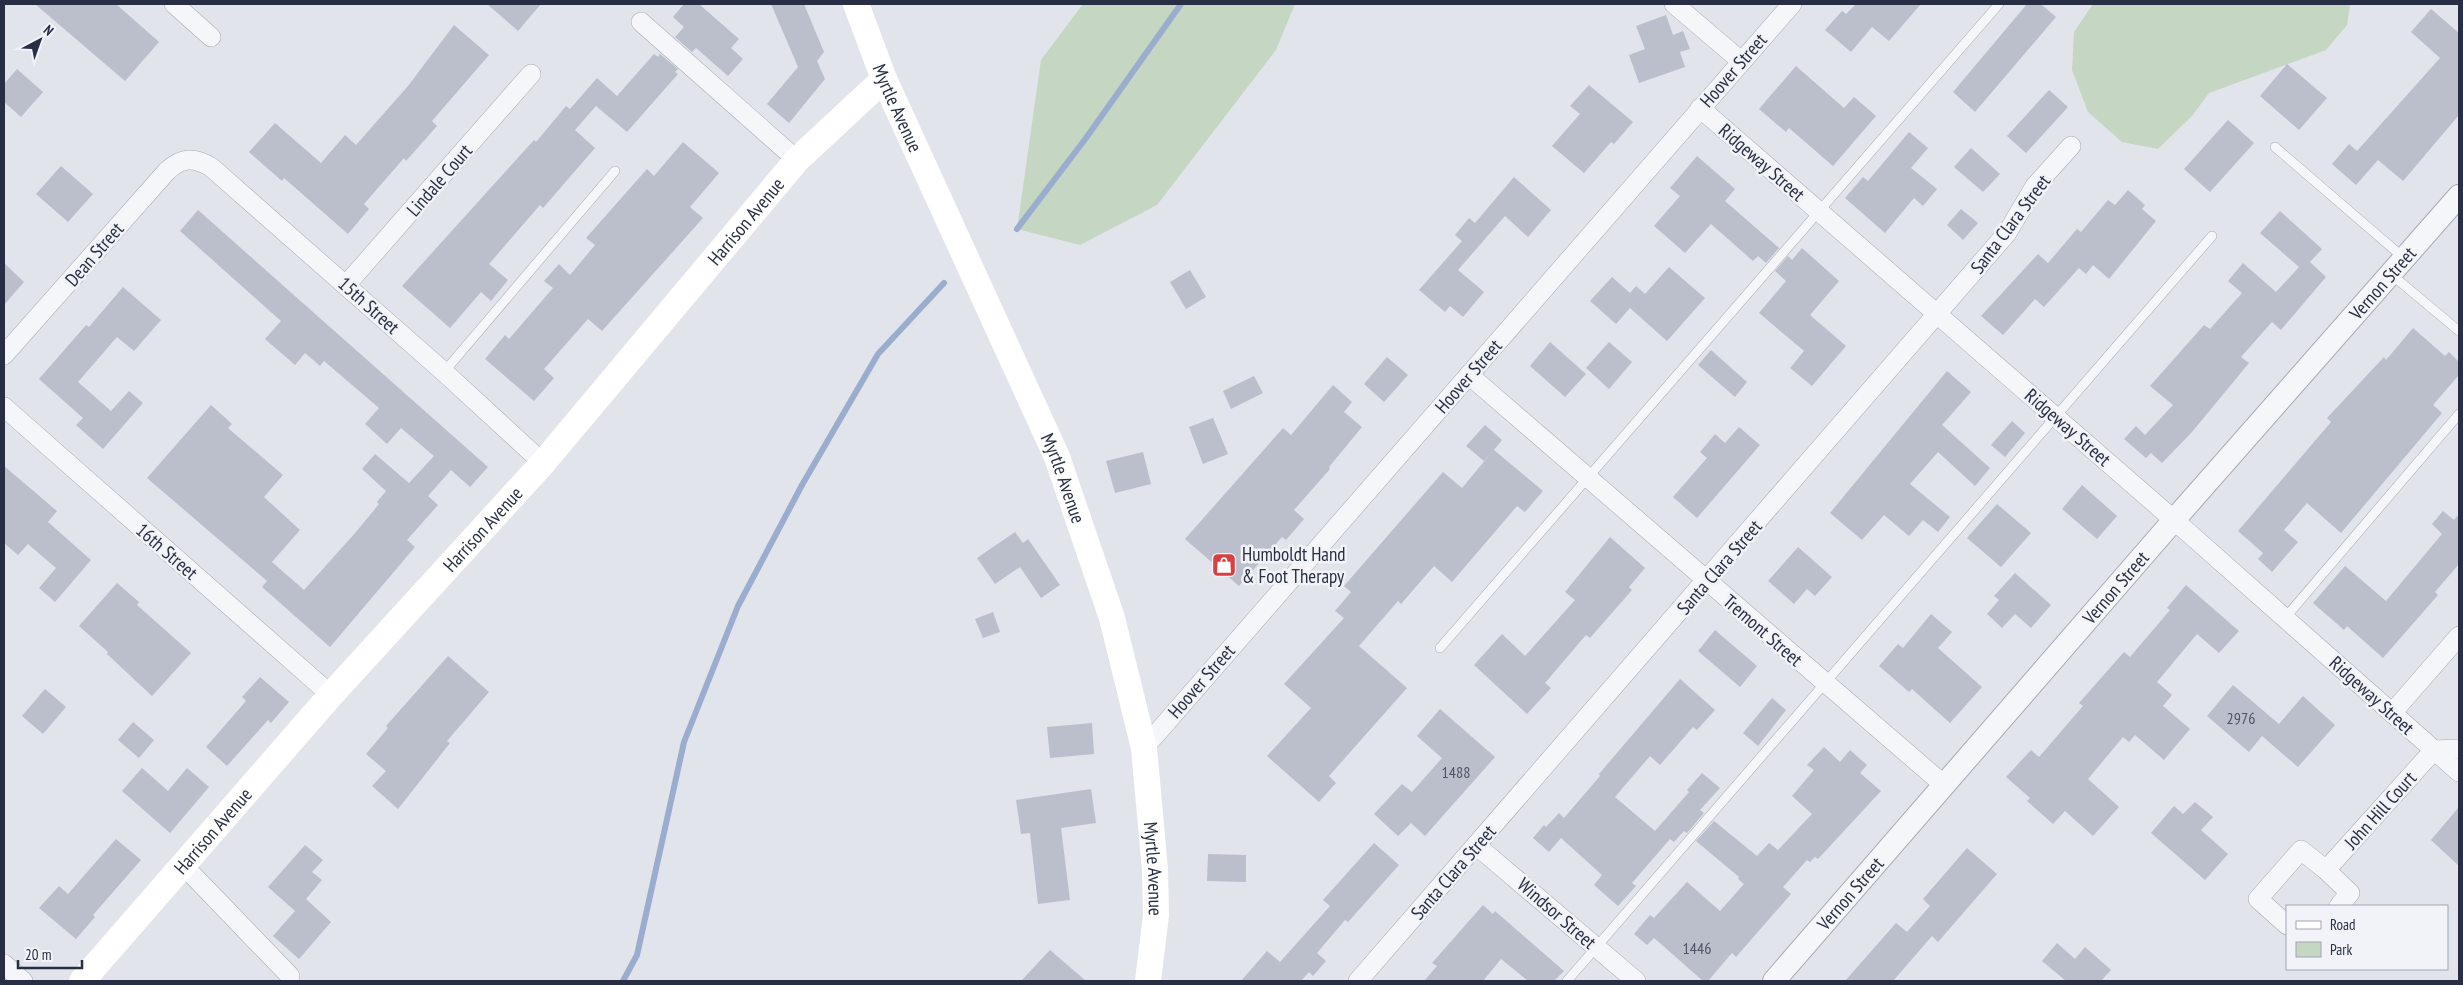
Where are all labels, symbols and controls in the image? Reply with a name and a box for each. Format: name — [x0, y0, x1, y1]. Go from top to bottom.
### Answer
north arrow — [15, 15, 65, 65]
text: N — [40, 21, 57, 39]
street label: Hoover Street — [1694, 28, 1772, 112]
street label: Myrtle Avenue — [867, 61, 928, 156]
street label: Ridgeway Street — [1714, 118, 1811, 206]
street label: Lindale Court — [401, 138, 477, 221]
street label: Santa Clara Street — [1965, 169, 2056, 278]
street label: Harrison Avenue — [702, 172, 789, 270]
street label: Dean Street — [60, 216, 129, 291]
street label: Vernon Street — [2343, 241, 2421, 325]
street label: 15th Street — [333, 271, 405, 339]
street label: Hoover Street — [1429, 334, 1507, 418]
street label: Ridgeway Street — [2020, 383, 2117, 471]
street label: Myrtle Avenue — [1036, 429, 1091, 527]
street label: Harrison Avenue — [438, 481, 528, 577]
street label: Santa Clara Street — [1671, 514, 1767, 619]
street label: 16th Street — [131, 518, 203, 585]
place label: Humboldt Hand & Foot Therapy — [1242, 542, 1346, 588]
street label: Vernon Street — [2076, 545, 2154, 630]
shop icon: Humboldt Hand & Foot Therapy — [1211, 552, 1237, 578]
street label: Tremont Street — [1718, 589, 1808, 672]
street label: Hoover Street — [1162, 639, 1240, 723]
street label: Ridgeway Street — [2325, 651, 2420, 740]
house number: 2976 — [2227, 708, 2255, 728]
house number: 1488 — [1442, 762, 1470, 782]
street label: John Hill Court — [2338, 766, 2422, 855]
street label: Harrison Avenue — [169, 783, 257, 879]
street label: Santa Clara Street — [1405, 819, 1501, 924]
street label: Myrtle Avenue — [1139, 821, 1168, 916]
street label: Vernon Street — [1811, 851, 1889, 936]
street label: Windsor Street — [1513, 872, 1602, 954]
legend — [2286, 905, 2448, 970]
text: Road — [2330, 915, 2356, 934]
scale bar — [18, 938, 81, 970]
house number: 1446 — [1683, 938, 1711, 958]
text: Park — [2330, 940, 2352, 959]
text: 20 m — [25, 945, 51, 964]

